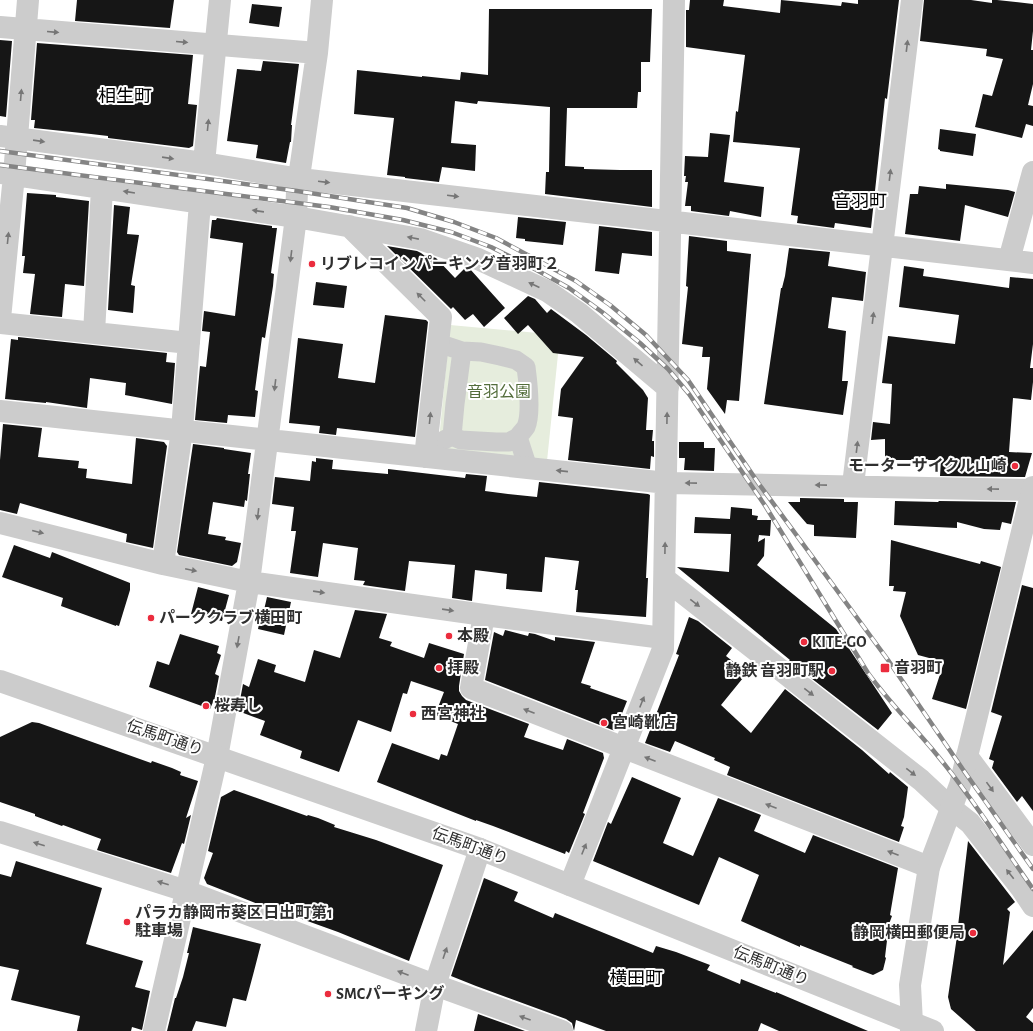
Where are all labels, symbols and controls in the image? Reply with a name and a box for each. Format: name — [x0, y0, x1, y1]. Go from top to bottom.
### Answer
one-way arrow — [47, 28, 59, 35]
one-way arrow — [176, 39, 188, 46]
one-way arrow — [904, 40, 910, 52]
district label: 相生町 — [98, 87, 152, 106]
one-way arrow — [17, 89, 24, 101]
one-way arrow — [205, 118, 211, 131]
one-way arrow — [33, 138, 45, 144]
one-way arrow — [161, 155, 174, 162]
one-way arrow — [887, 169, 893, 181]
one-way arrow — [318, 178, 330, 185]
one-way arrow — [123, 189, 135, 195]
district label: 音羽町 — [833, 192, 887, 211]
one-way arrow — [447, 193, 459, 200]
one-way arrow — [252, 208, 264, 214]
one-way arrow — [5, 232, 11, 244]
one-way arrow — [407, 234, 419, 240]
one-way arrow — [288, 250, 294, 262]
place label: リブレコインパーキング音羽町２ — [320, 254, 560, 272]
marker: リブレコインパーキング音羽町２ — [307, 259, 317, 269]
one-way arrow — [528, 282, 540, 288]
one-way arrow — [416, 292, 426, 302]
one-way arrow — [869, 312, 876, 324]
one-way arrow — [633, 358, 643, 367]
one-way arrow — [271, 379, 278, 391]
park label: 音羽公園 — [467, 383, 531, 400]
one-way arrow — [664, 411, 670, 424]
one-way arrow — [426, 412, 433, 424]
one-way arrow — [854, 441, 860, 453]
place label: モーターサイクル山崎 — [848, 457, 1007, 474]
marker: モーターサイクル山崎 — [1010, 461, 1020, 471]
one-way arrow — [556, 468, 568, 475]
one-way arrow — [684, 480, 697, 486]
one-way arrow — [814, 482, 827, 488]
one-way arrow — [986, 486, 999, 492]
one-way arrow — [255, 508, 261, 520]
one-way arrow — [32, 530, 44, 536]
one-way arrow — [662, 541, 668, 554]
one-way arrow — [185, 567, 197, 573]
one-way arrow — [313, 588, 326, 595]
one-way arrow — [690, 598, 701, 607]
one-way arrow — [442, 607, 454, 613]
place label: パーククラブ横田町 — [159, 608, 302, 626]
marker: パーククラブ横田町 — [146, 613, 156, 623]
place label: 本殿 — [457, 627, 489, 644]
marker: 本殿 — [444, 631, 454, 641]
place label: KITE-GO — [812, 634, 866, 650]
one-way arrow — [235, 636, 241, 648]
marker: KITE-GO — [799, 637, 809, 647]
place label: 拝殿 — [447, 659, 479, 676]
place label: 音羽町 — [894, 659, 942, 676]
place label: 静鉄 音羽町駅 — [726, 661, 824, 679]
marker: 音羽町 — [879, 662, 891, 674]
marker: 拝殿 — [434, 663, 444, 673]
marker: 静鉄 音羽町駅 — [827, 666, 837, 676]
one-way arrow — [803, 687, 814, 696]
one-way arrow — [640, 695, 646, 707]
place label: 桜寿し — [214, 697, 262, 714]
marker: 桜寿し — [201, 701, 211, 711]
place label: 西宮神社 — [421, 704, 485, 722]
one-way arrow — [523, 708, 535, 714]
marker: 西宮神社 — [408, 709, 418, 719]
place label: 宮崎靴店 — [612, 714, 676, 731]
street label: 伝馬町通り — [125, 716, 206, 759]
marker: 宮崎靴店 — [599, 718, 609, 728]
one-way arrow — [644, 755, 656, 761]
one-way arrow — [905, 767, 916, 776]
one-way arrow — [986, 782, 994, 792]
one-way arrow — [765, 802, 777, 808]
street label: 伝馬町通り — [430, 824, 511, 867]
one-way arrow — [33, 841, 45, 847]
one-way arrow — [581, 843, 587, 854]
one-way arrow — [886, 850, 898, 856]
one-way arrow — [1006, 869, 1014, 880]
one-way arrow — [157, 880, 169, 886]
place label: パラカ静岡市葵区日出町第1 駐車場 — [135, 904, 333, 939]
marker: パラカ静岡市葵区日出町第1 駐車場 — [122, 917, 132, 927]
place label: 静岡横田郵便局 — [853, 923, 965, 941]
marker: 静岡横田郵便局 — [968, 928, 978, 938]
street label: 伝馬町通り — [731, 943, 811, 988]
one-way arrow — [443, 946, 449, 958]
district label: 横田町 — [609, 969, 663, 988]
one-way arrow — [397, 970, 409, 976]
place label: SMCパーキング — [336, 984, 445, 1002]
marker: SMCパーキング — [323, 989, 333, 999]
one-way arrow — [519, 1014, 531, 1020]

